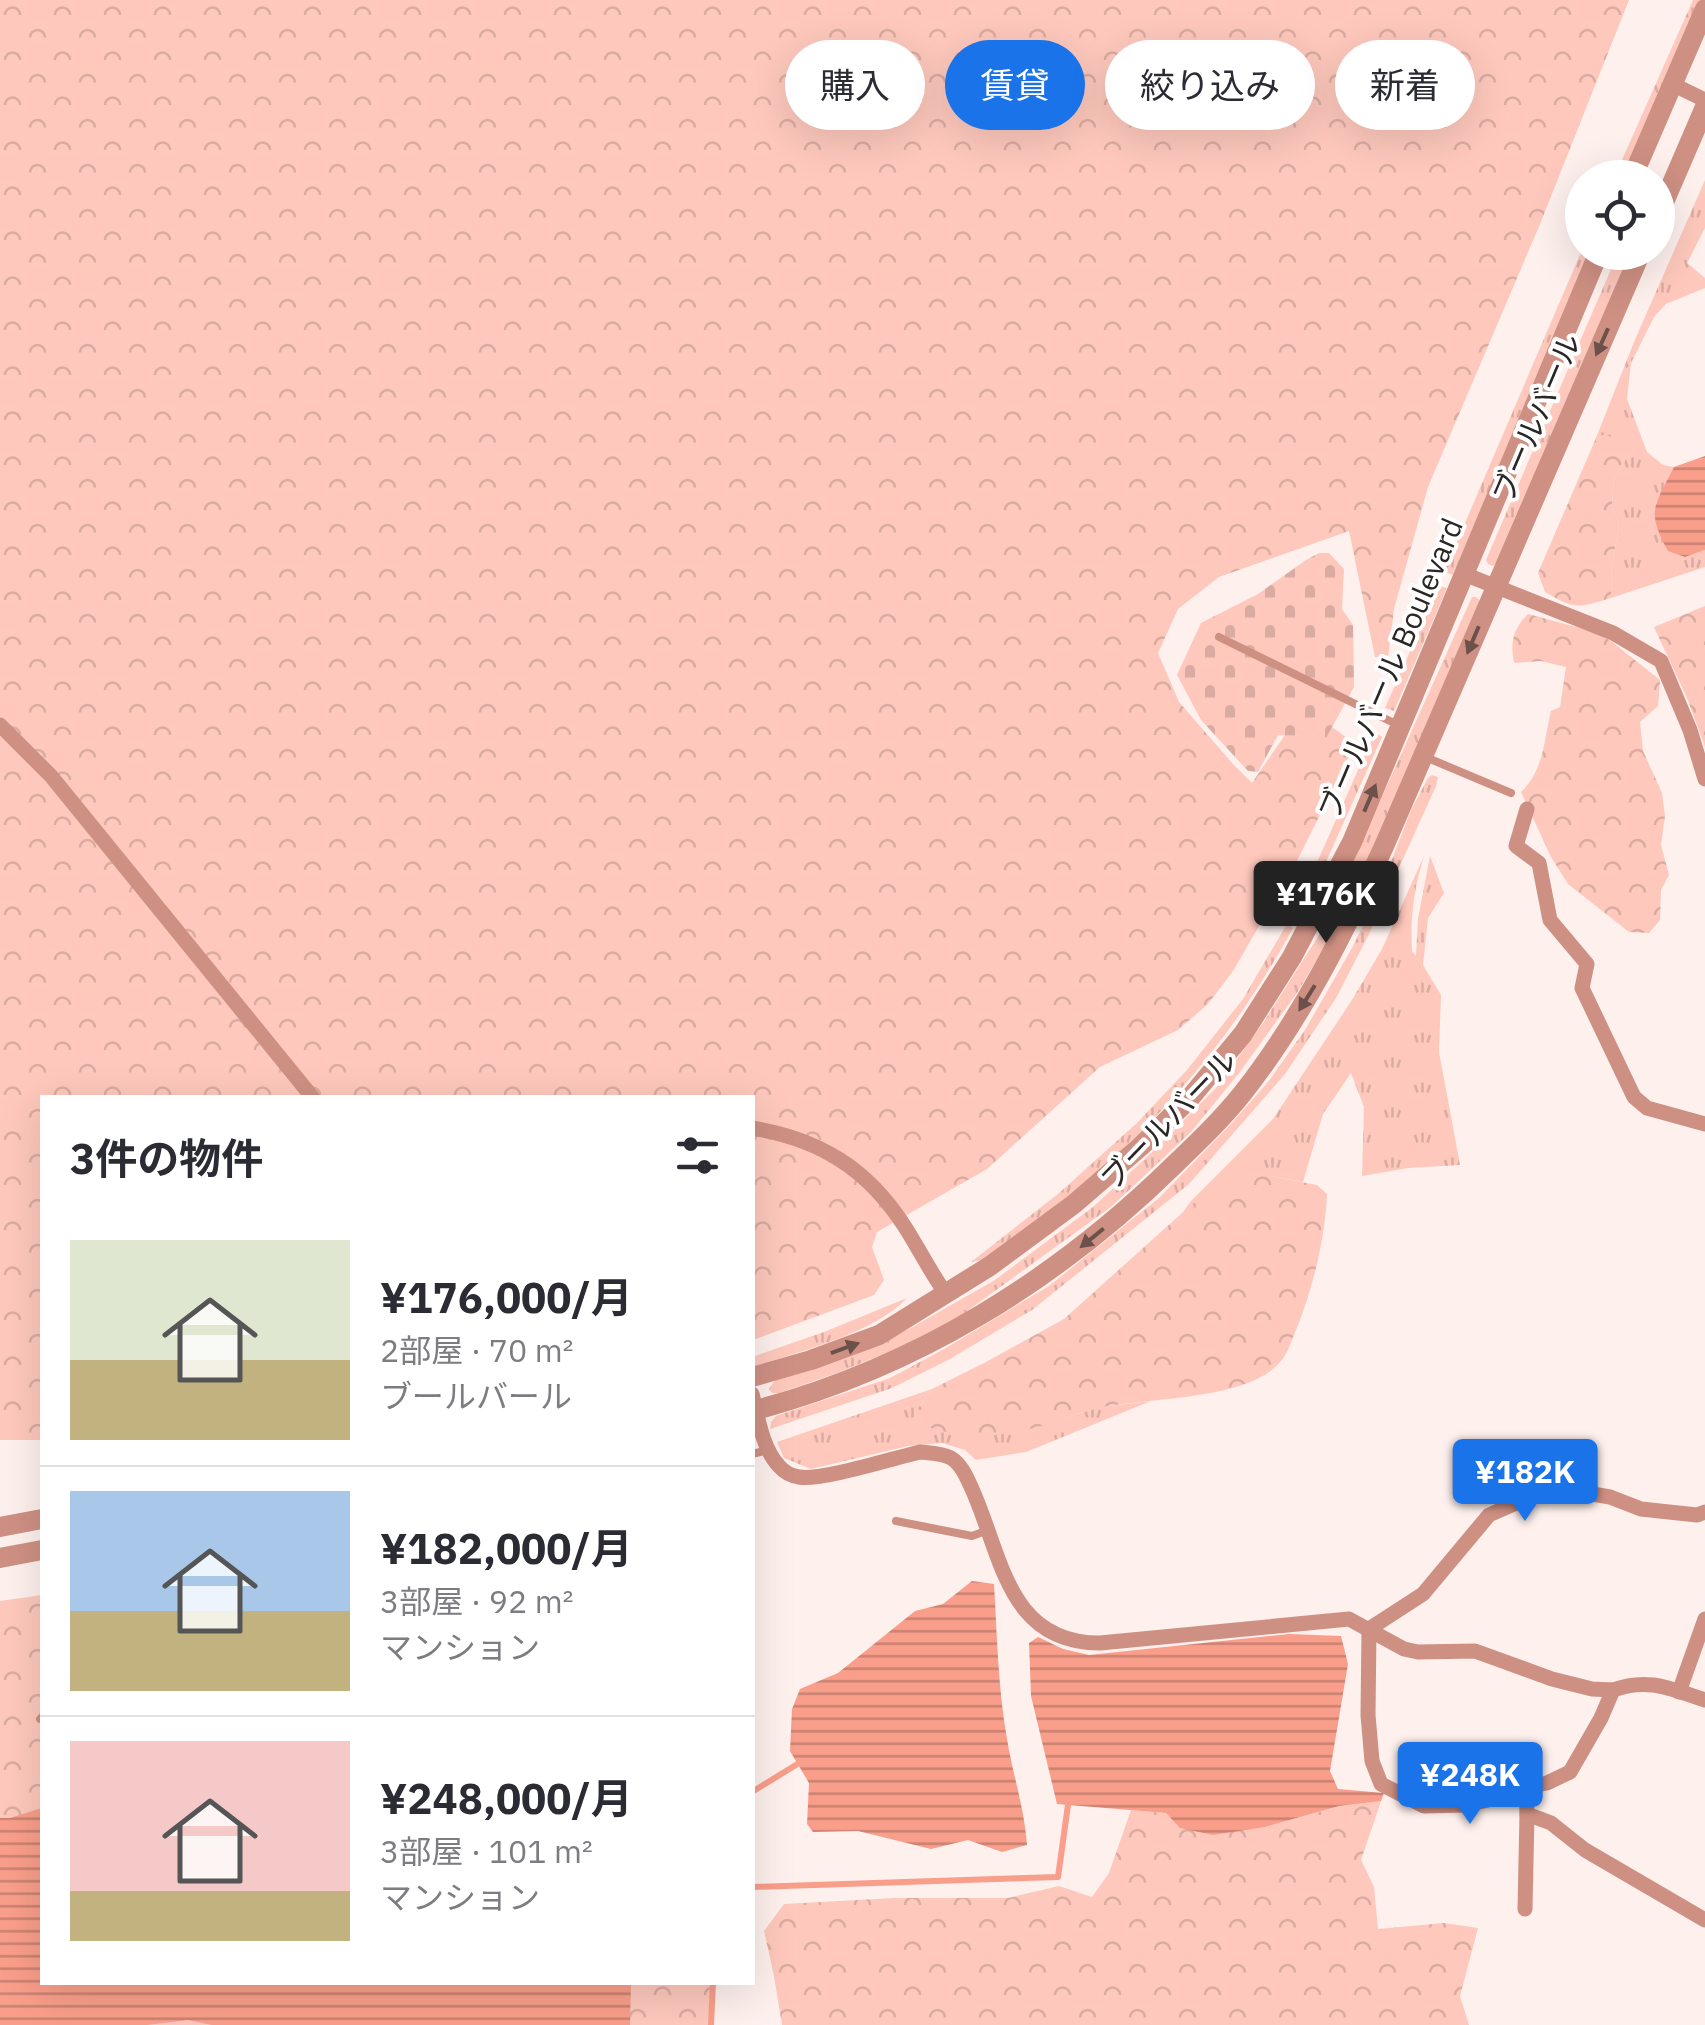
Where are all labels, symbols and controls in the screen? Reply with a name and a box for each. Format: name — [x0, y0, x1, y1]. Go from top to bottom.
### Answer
chip: 購入 — [785, 40, 925, 130]
chip: 賃貸 — [945, 40, 1085, 130]
chip: 絞り込み — [1105, 40, 1315, 130]
chip: 新着 — [1335, 40, 1475, 130]
map controls — [1565, 160, 1675, 270]
button: locate — [1565, 160, 1675, 270]
street label: ブールバール — [1483, 327, 1589, 508]
one-way arrow — [1594, 327, 1610, 357]
street label: ブールバール Boulevard — [1308, 512, 1471, 825]
one-way arrow — [1465, 625, 1481, 655]
one-way arrow — [1363, 783, 1379, 813]
pin: ¥176K — [1256, 861, 1396, 946]
text: ¥176K — [1276, 872, 1376, 914]
one-way arrow — [1299, 984, 1316, 1012]
street label: ブールバール — [1091, 1041, 1244, 1197]
icon: filters — [670, 1128, 725, 1183]
text: 3件の物件 — [70, 1131, 263, 1186]
one-way arrow — [1079, 1227, 1104, 1248]
text: ¥176,000/月 — [380, 1270, 633, 1325]
icon: home — [150, 1280, 270, 1400]
text: 2部屋 · 70 m² — [380, 1329, 574, 1371]
one-way arrow — [831, 1340, 861, 1355]
text: ブールバール — [380, 1375, 572, 1417]
pin: ¥182K — [1455, 1439, 1595, 1524]
text: ¥182K — [1475, 1450, 1575, 1492]
text: ¥182,000/月 — [380, 1521, 633, 1576]
icon: home — [150, 1531, 270, 1651]
text: 3部屋 · 92 m² — [380, 1580, 574, 1622]
text: マンション — [380, 1626, 540, 1668]
pin: ¥248K — [1400, 1742, 1540, 1827]
text: ¥248K — [1420, 1753, 1520, 1795]
text: ¥248,000/月 — [380, 1771, 633, 1826]
icon: home — [150, 1781, 270, 1901]
text: 3部屋 · 101 m² — [380, 1830, 593, 1872]
text: マンション — [380, 1876, 540, 1918]

